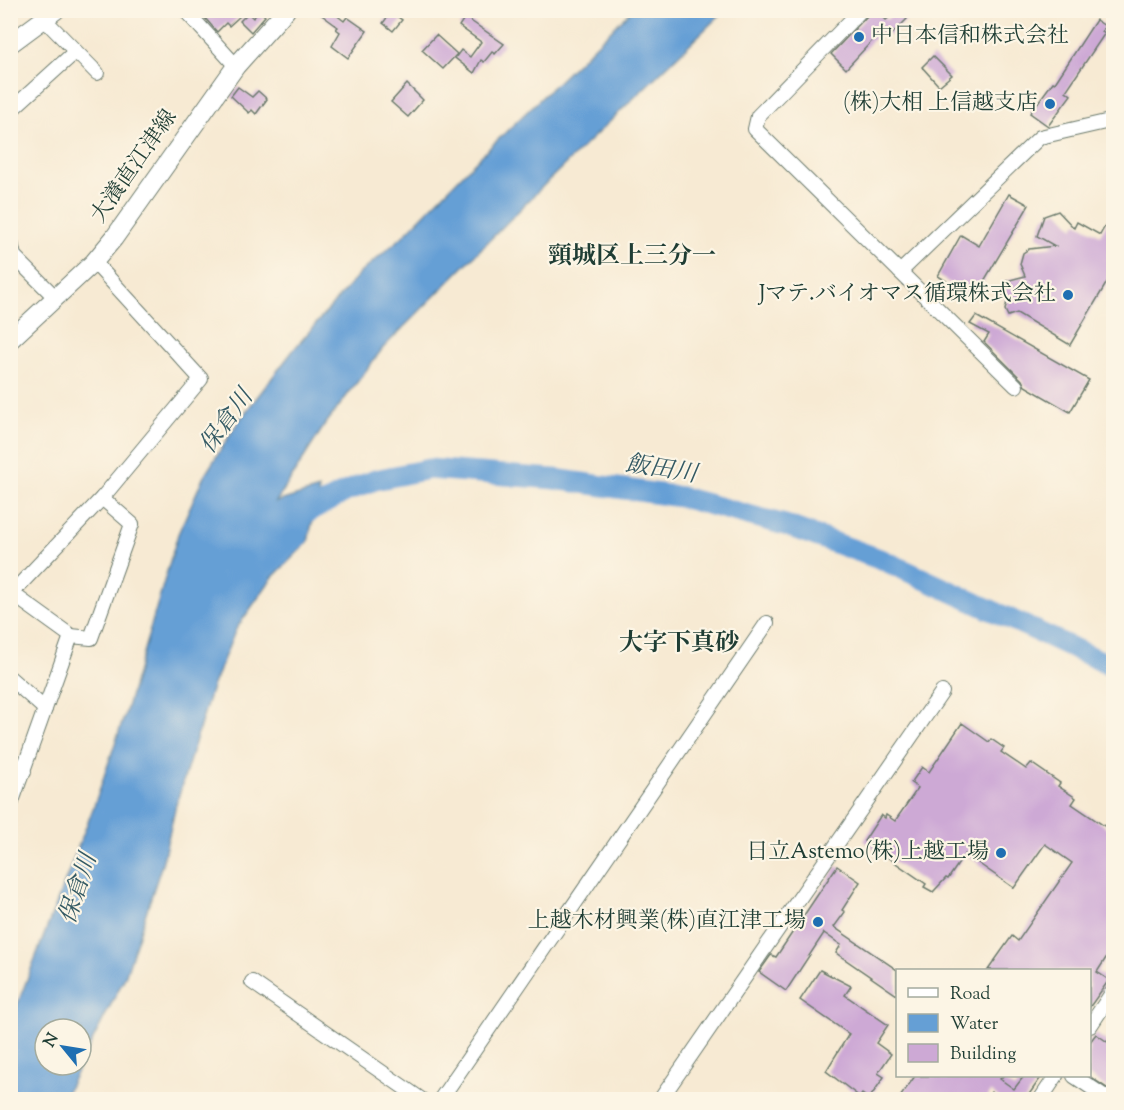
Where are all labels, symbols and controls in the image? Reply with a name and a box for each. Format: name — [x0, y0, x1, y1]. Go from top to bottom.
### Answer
place label: 中日本信和株式会社 — [871, 21, 1069, 53]
marker: 中日本信和株式会社 — [852, 30, 866, 44]
place label: (株)大相 上信越支店 — [843, 88, 1038, 120]
marker: (株)大相 上信越支店 — [1043, 97, 1057, 111]
street label: 大瀁直江津線 — [84, 104, 186, 230]
district label: 頸城区上三分一 — [548, 240, 716, 274]
place label: Jマテ.バイオマス循環株式会社 — [758, 279, 1056, 311]
marker: Jマテ.バイオマス循環株式会社 — [1061, 288, 1075, 302]
water label: 保倉川 — [192, 380, 264, 461]
water label: 飯田川 — [623, 448, 702, 493]
district label: 大字下真砂 — [619, 627, 739, 661]
place label: 日立Astemo(株)上越工場 — [746, 837, 989, 869]
marker: 日立Astemo(株)上越工場 — [994, 846, 1008, 860]
water label: 保倉川 — [52, 847, 107, 928]
place label: 上越木材興業(株)直江津工場 — [528, 906, 806, 938]
marker: 上越木材興業(株)直江津工場 — [811, 915, 825, 929]
legend — [896, 969, 1091, 1077]
text: Road — [950, 982, 990, 1008]
text: Water — [950, 1012, 999, 1038]
north arrow — [33, 1017, 93, 1077]
text: N — [39, 1029, 65, 1052]
text: Building — [950, 1042, 1016, 1068]

